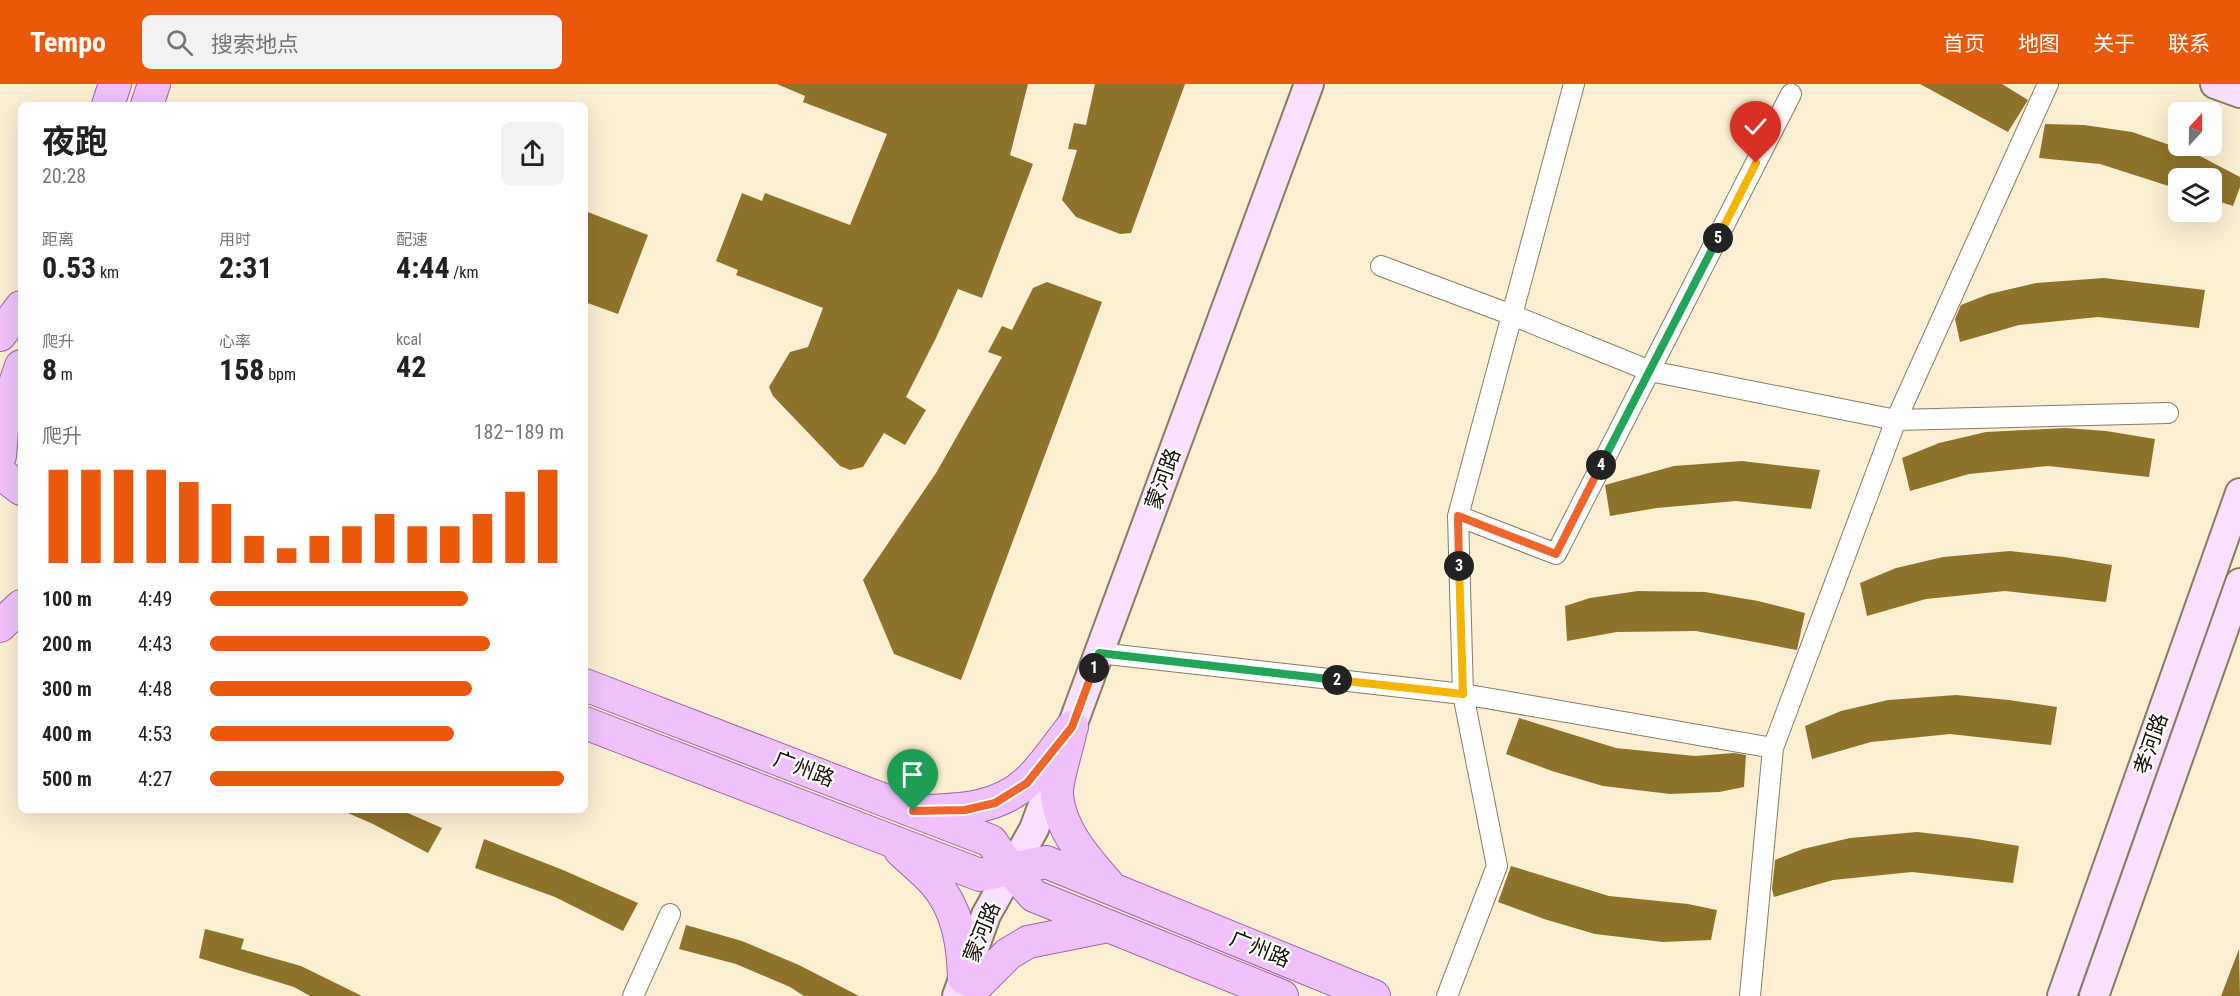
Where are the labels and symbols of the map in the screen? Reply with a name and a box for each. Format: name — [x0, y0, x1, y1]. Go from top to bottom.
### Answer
pin — [1730, 101, 1781, 163]
north arrow — [2168, 102, 2222, 156]
pin: 5 — [1703, 223, 1733, 253]
street label: 蒙河路 — [1141, 445, 1185, 513]
pin: 4 — [1586, 450, 1616, 480]
pin: 3 — [1444, 551, 1474, 581]
pin: 1 — [1079, 653, 1109, 683]
pin: 2 — [1322, 665, 1352, 695]
street label: 孝河路 — [2129, 710, 2173, 778]
street label: 广州路 — [770, 747, 838, 791]
pin — [887, 749, 938, 811]
street label: 蒙河路 — [959, 898, 1005, 966]
street label: 广州路 — [1226, 926, 1294, 972]

